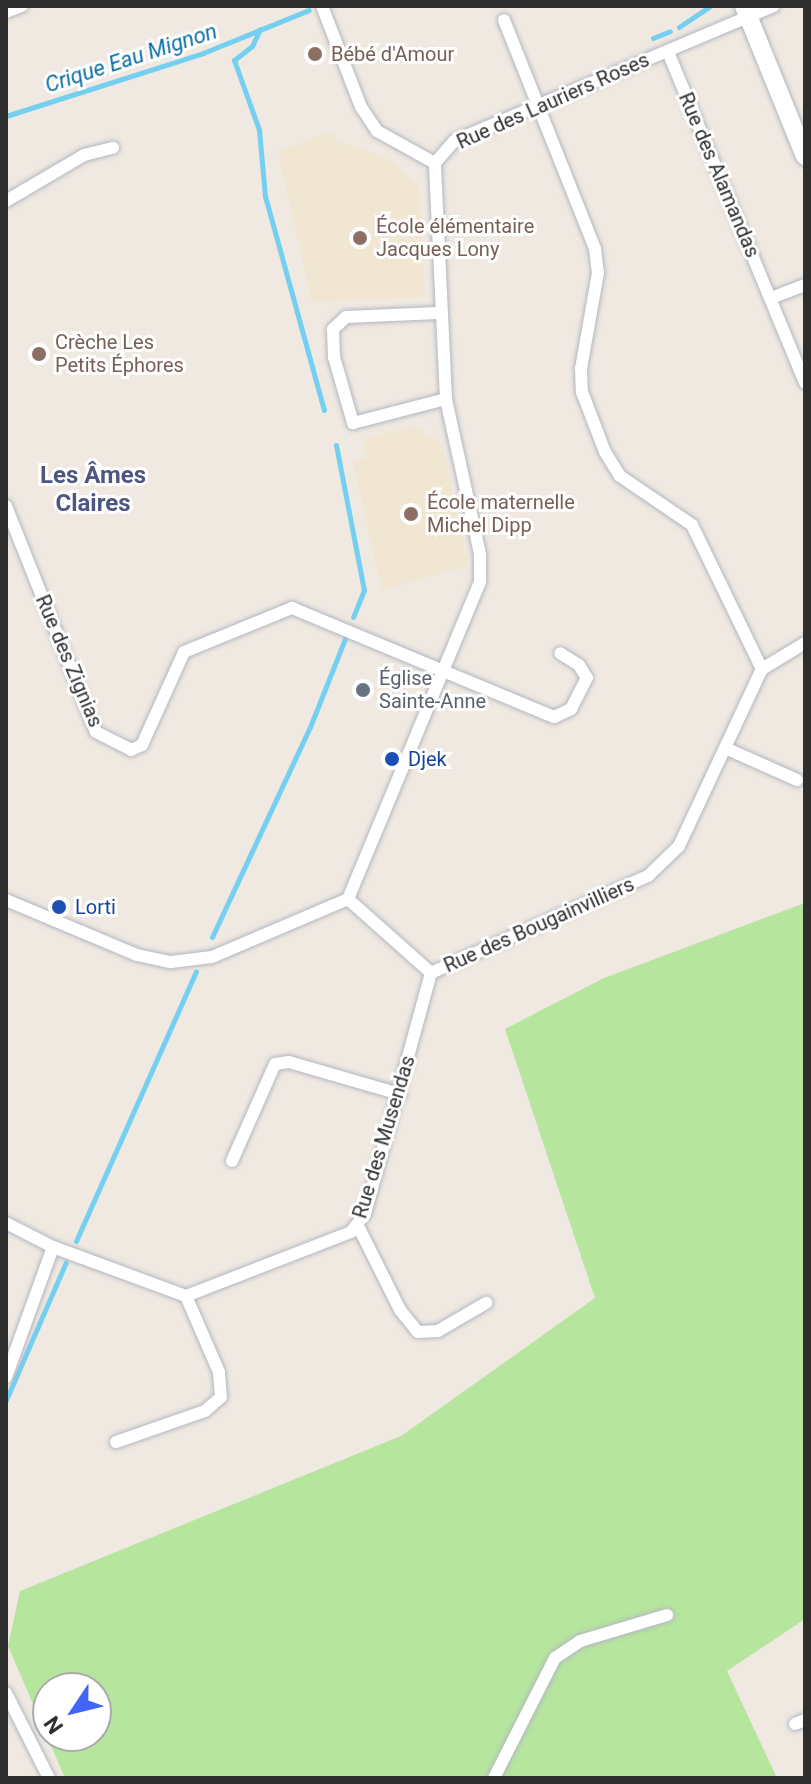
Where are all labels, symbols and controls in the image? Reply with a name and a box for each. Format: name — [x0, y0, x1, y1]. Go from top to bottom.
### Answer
water label: Crique Eau Mignon — [42, 18, 220, 98]
place label: Bébé d'Amour — [331, 42, 454, 66]
marker: Bébé d'Amour — [306, 45, 324, 63]
street label: Rue des Lauriers Roses — [453, 48, 653, 154]
street label: Rue des Alamandas — [673, 89, 765, 261]
place label: École élémentaire Jacques Lony — [376, 214, 534, 261]
marker: École élémentaire Jacques Lony — [351, 229, 369, 247]
place label: Crèche Les Petits Éphores — [55, 330, 184, 377]
marker: Crèche Les Petits Éphores — [30, 345, 48, 363]
district label: Les Âmes Claires — [40, 462, 146, 518]
place label: École maternelle Michel Dipp — [427, 490, 575, 537]
marker: École maternelle Michel Dipp — [402, 505, 420, 523]
street label: Rue des Zignias — [30, 591, 108, 731]
place label: Église Sainte-Anne — [379, 666, 486, 713]
marker: Église Sainte-Anne — [354, 681, 372, 699]
place label: Djek — [408, 747, 447, 771]
marker: Djek — [383, 750, 401, 768]
street label: Rue des Bougainvilliers — [440, 872, 638, 978]
place label: Lorti — [75, 895, 116, 919]
marker: Lorti — [50, 898, 68, 916]
street label: Rue des Musendas — [348, 1053, 420, 1221]
north arrow — [32, 1672, 112, 1752]
text: N — [39, 1711, 68, 1738]

